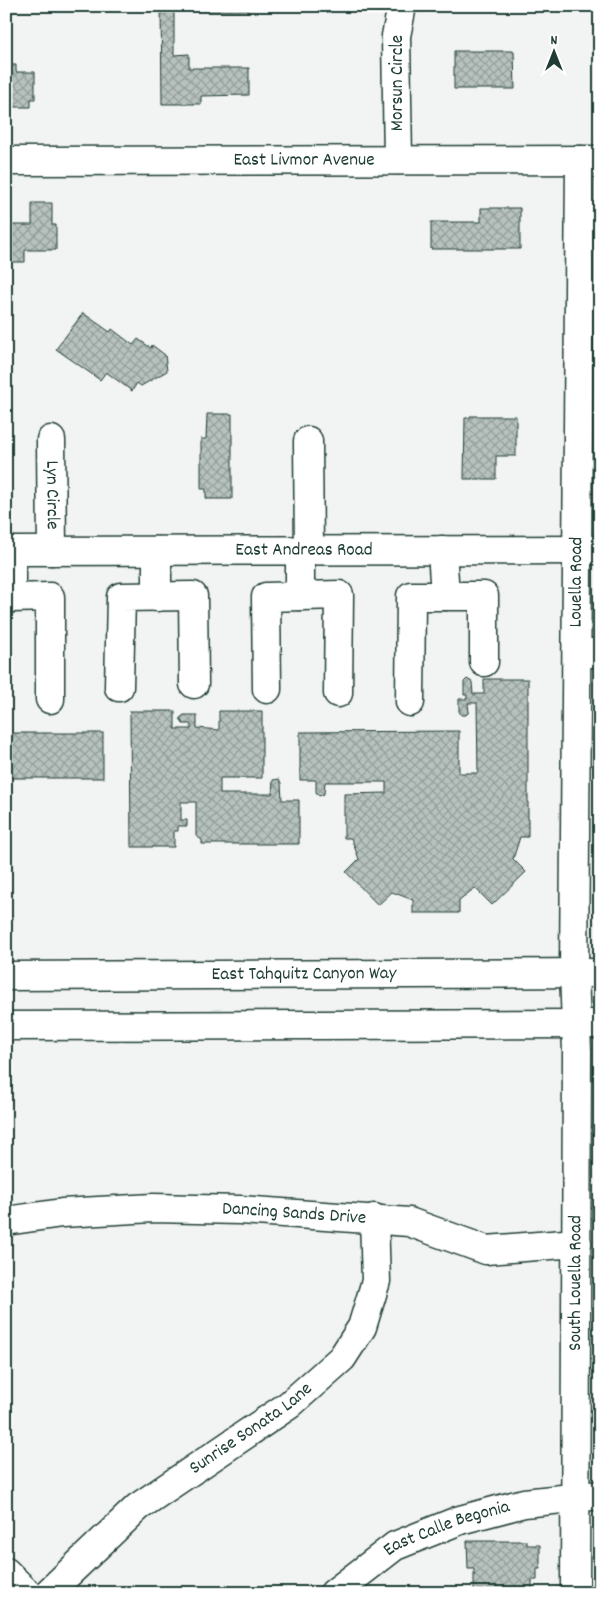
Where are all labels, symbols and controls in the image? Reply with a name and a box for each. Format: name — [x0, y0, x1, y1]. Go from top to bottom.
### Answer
north arrow — [528, 28, 578, 78]
text: N — [551, 31, 558, 51]
street label: Morsun Circle — [385, 35, 412, 131]
street label: East Livmor Avenue — [233, 147, 375, 174]
street label: Lyn Circle — [38, 460, 65, 530]
street label: East Andreas Road — [235, 537, 373, 564]
street label: Louella Road — [563, 537, 591, 628]
street label: East Tahquitz Canyon Way — [211, 961, 397, 988]
street label: Dancing Sands Drive — [222, 1196, 367, 1232]
street label: South Louella Road — [562, 1215, 590, 1351]
street label: Sunrise Sonata Lane — [184, 1376, 319, 1482]
street label: East Calle Begonia — [378, 1494, 514, 1564]

